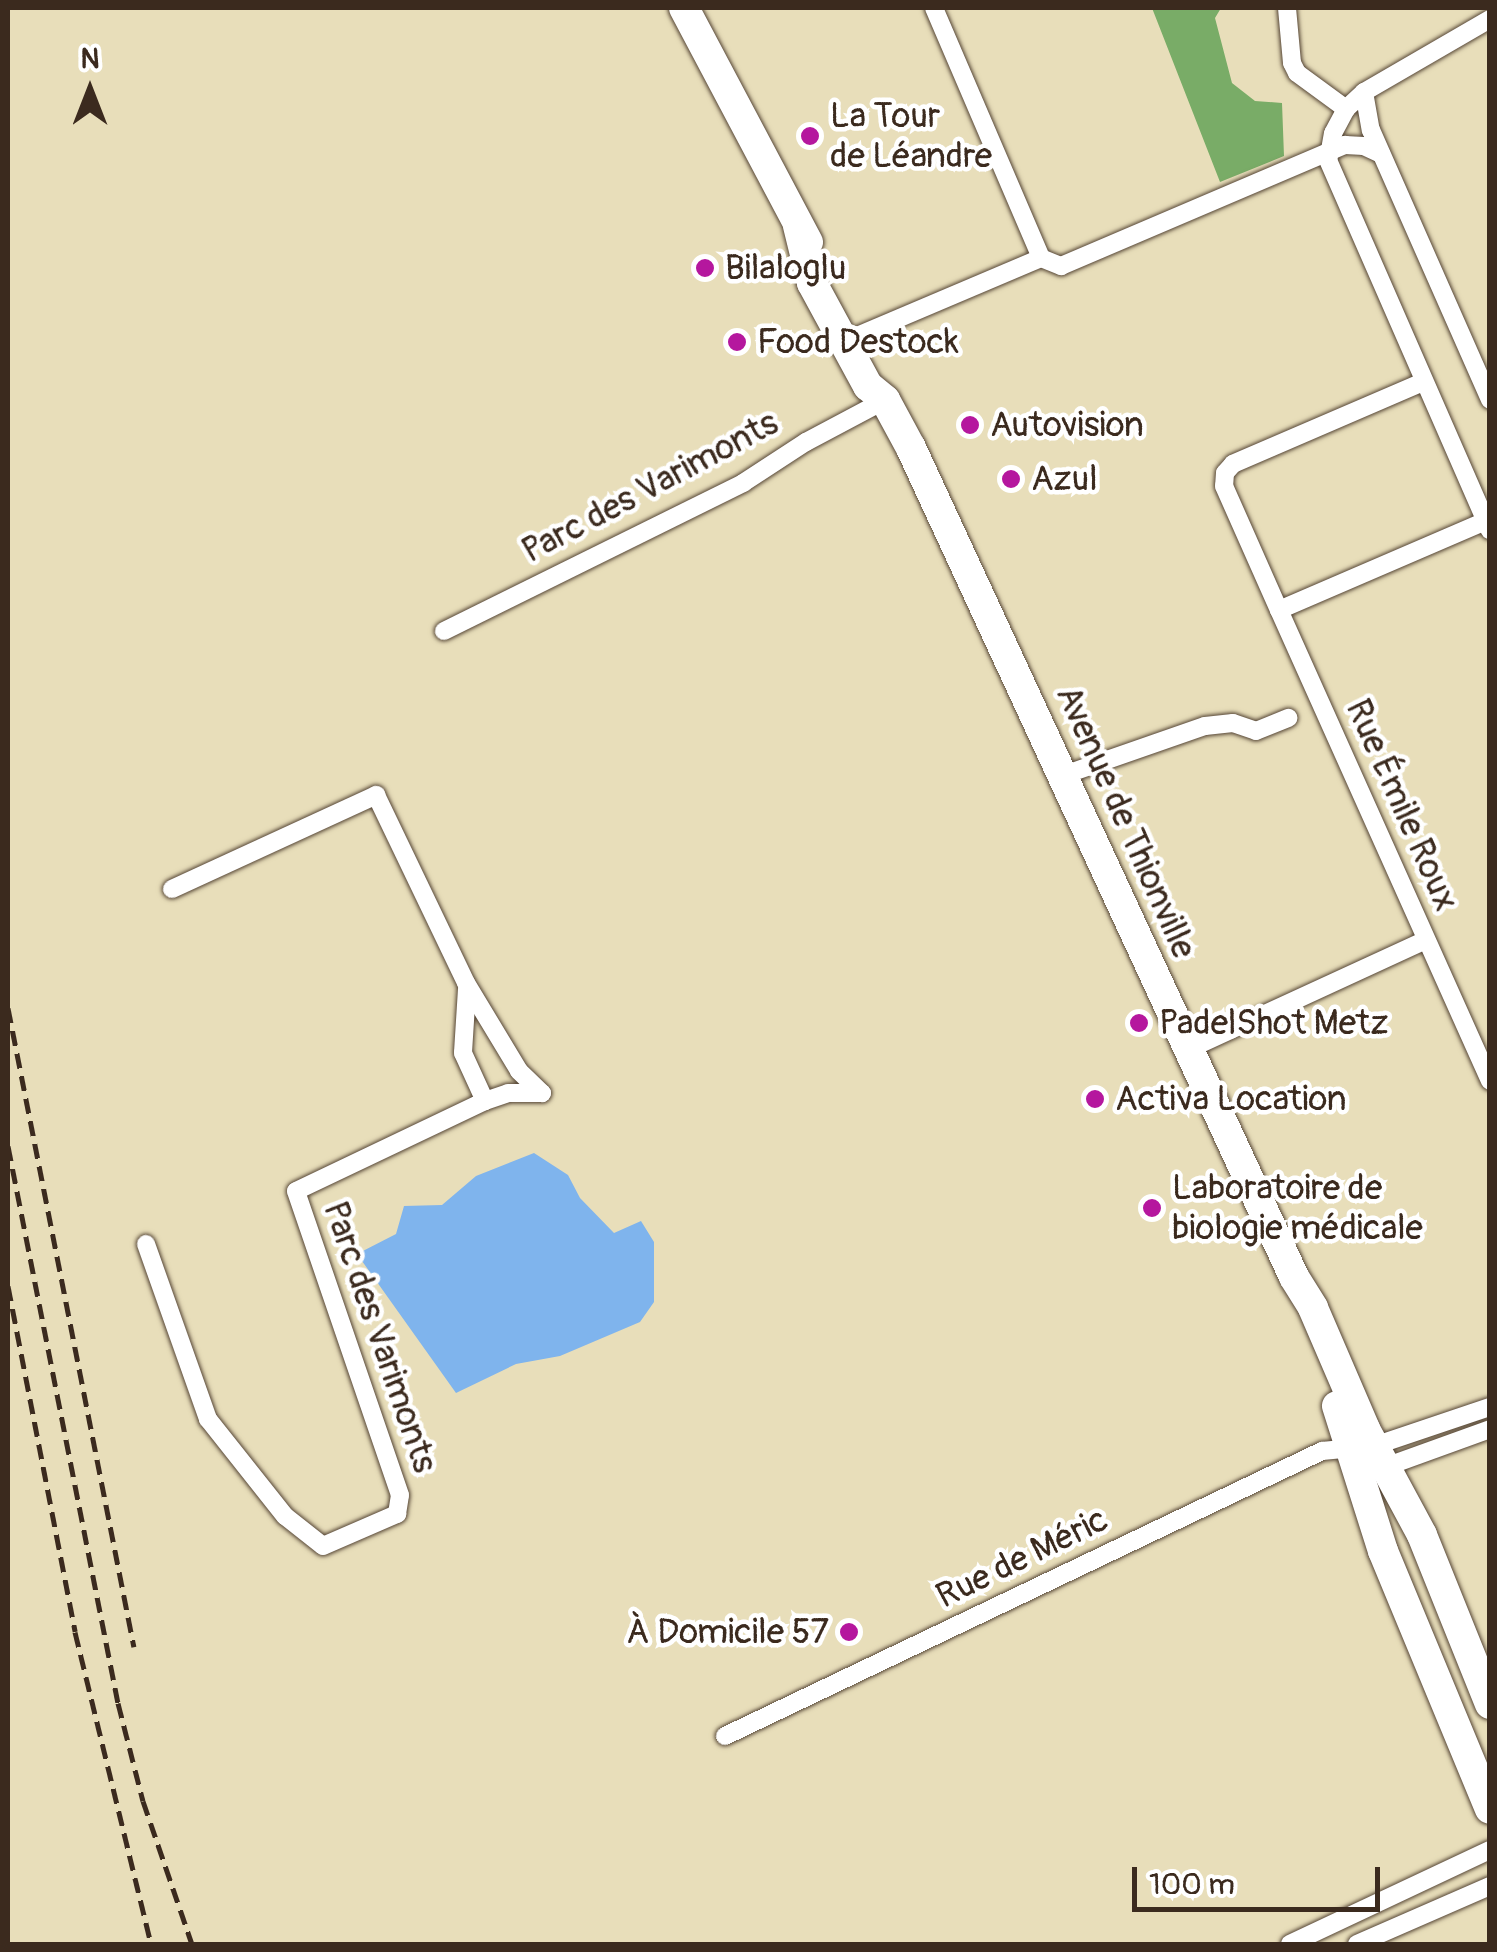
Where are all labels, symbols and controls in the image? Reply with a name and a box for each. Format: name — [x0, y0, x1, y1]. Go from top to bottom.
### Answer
north arrow — [40, 40, 140, 140]
text: N — [81, 42, 99, 77]
place label: La Tour de Léandre — [830, 95, 992, 177]
marker: La Tour de Léandre — [799, 125, 821, 147]
place label: Bilaloglu — [725, 247, 846, 289]
marker: Bilaloglu — [694, 257, 716, 279]
place label: Food Destock — [757, 321, 959, 363]
marker: Food Destock — [726, 331, 748, 353]
street label: Parc des Varimonts — [515, 402, 785, 572]
place label: Autovision — [990, 404, 1144, 446]
marker: Autovision — [959, 414, 981, 436]
place label: Azul — [1031, 458, 1098, 500]
marker: Azul — [1000, 468, 1022, 490]
street label: Avenue de Thionville — [1047, 679, 1205, 965]
street label: Rue Émile Roux — [1337, 693, 1467, 917]
place label: PadelShot Metz — [1159, 1002, 1388, 1044]
marker: PadelShot Metz — [1128, 1012, 1150, 1034]
place label: Activa Location — [1115, 1078, 1347, 1120]
marker: Activa Location — [1084, 1088, 1106, 1110]
place label: Laboratoire de biologie médicale — [1172, 1167, 1423, 1249]
street label: Parc des Varimonts — [314, 1196, 446, 1478]
marker: Laboratoire de biologie médicale — [1141, 1197, 1163, 1219]
street label: Rue de Méric — [929, 1498, 1115, 1618]
place label: À Domicile 57 — [626, 1611, 829, 1653]
marker: À Domicile 57 — [838, 1621, 860, 1643]
scale bar — [1137, 1847, 1384, 1909]
text: 100 m — [1149, 1866, 1235, 1903]

